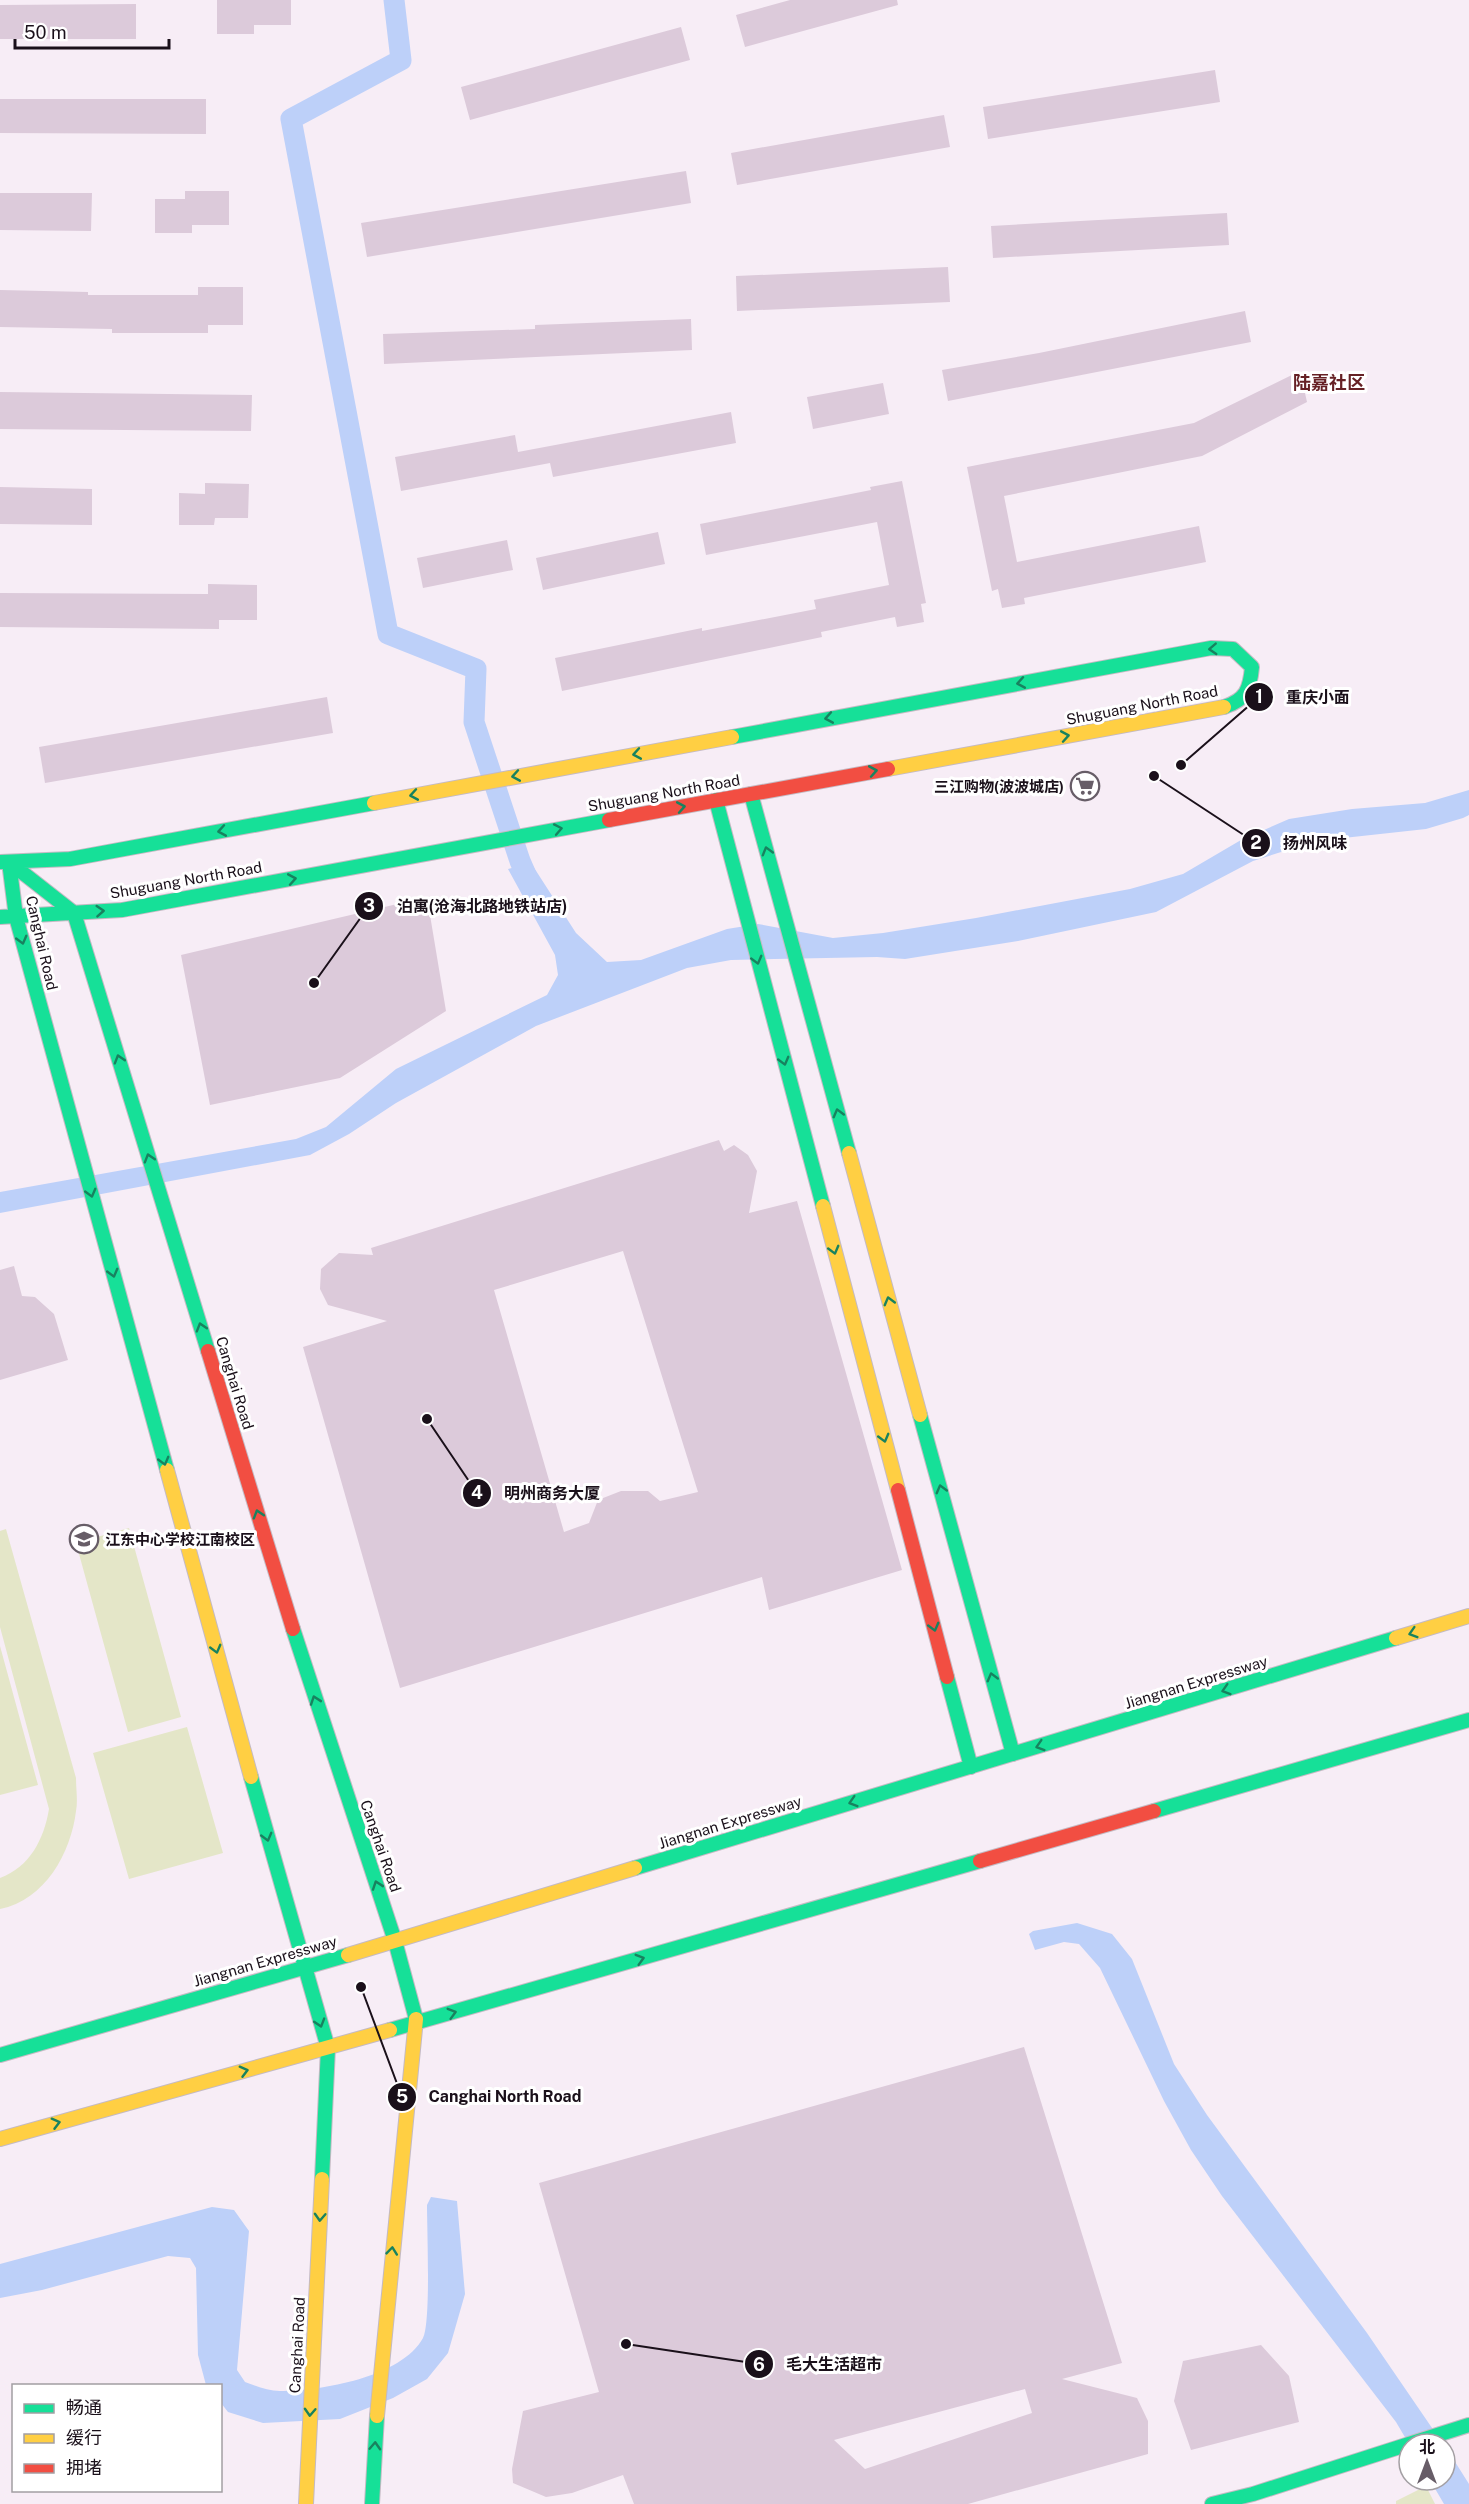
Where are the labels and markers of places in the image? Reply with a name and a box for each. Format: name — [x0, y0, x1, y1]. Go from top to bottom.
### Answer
callout: 重庆小面 — [1244, 680, 1362, 714]
supermarket icon: 三江购物(波波城店) — [1069, 770, 1101, 802]
place label: 三江购物(波波城店) — [934, 778, 1064, 795]
callout: 扬州风味 — [1241, 826, 1359, 860]
callout: 泊寓(沧海北路地铁站店) — [354, 889, 579, 923]
callout: 明州商务大厦 — [462, 1476, 612, 1510]
school or university icon: 江东中心学校江南校区 — [68, 1523, 100, 1555]
place label: 江东中心学校江南校区 — [105, 1531, 255, 1548]
callout: Canghai North Road — [387, 2080, 594, 2114]
callout: 毛大生活超市 — [744, 2347, 894, 2381]

